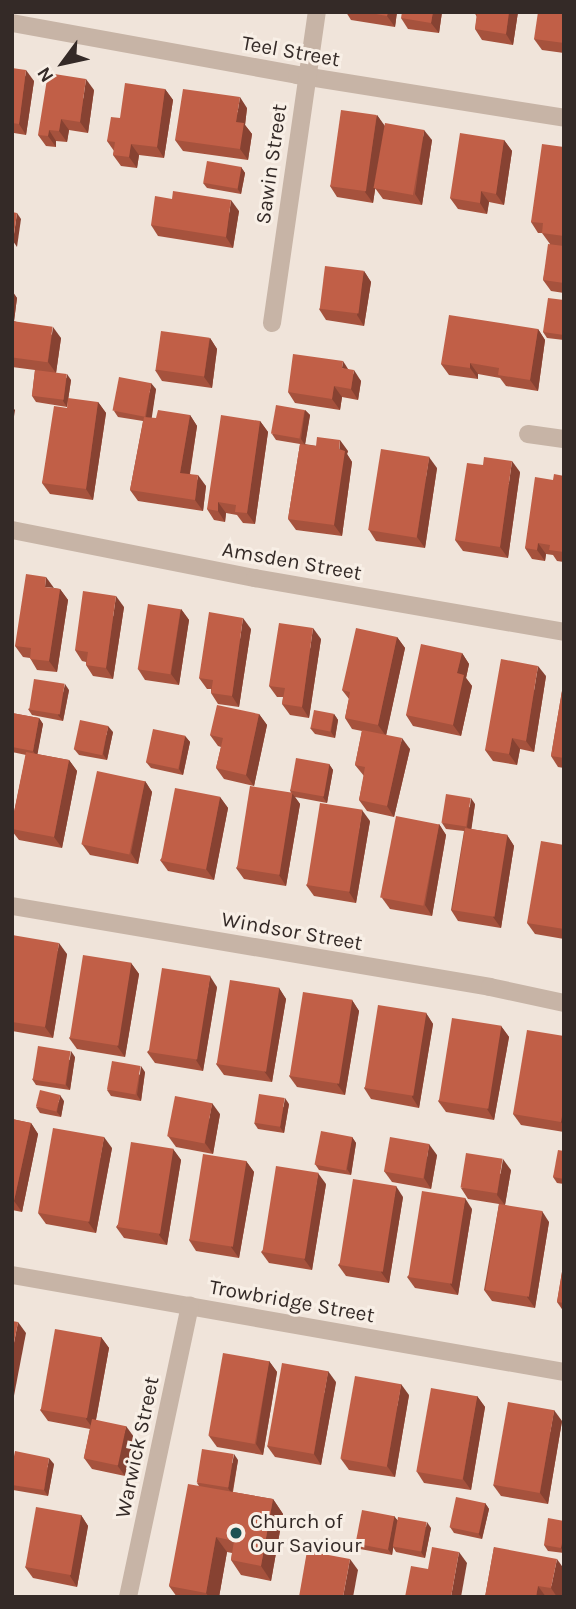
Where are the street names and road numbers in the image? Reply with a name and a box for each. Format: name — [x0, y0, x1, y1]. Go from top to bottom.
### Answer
street label: Teel Street — [240, 30, 342, 72]
street label: Sawin Street — [250, 102, 292, 226]
street label: Amsden Street — [220, 536, 364, 586]
street label: Windsor Street — [219, 906, 365, 956]
street label: Trowbridge Street — [207, 1274, 377, 1328]
street label: Warwick Street — [110, 1374, 164, 1520]

